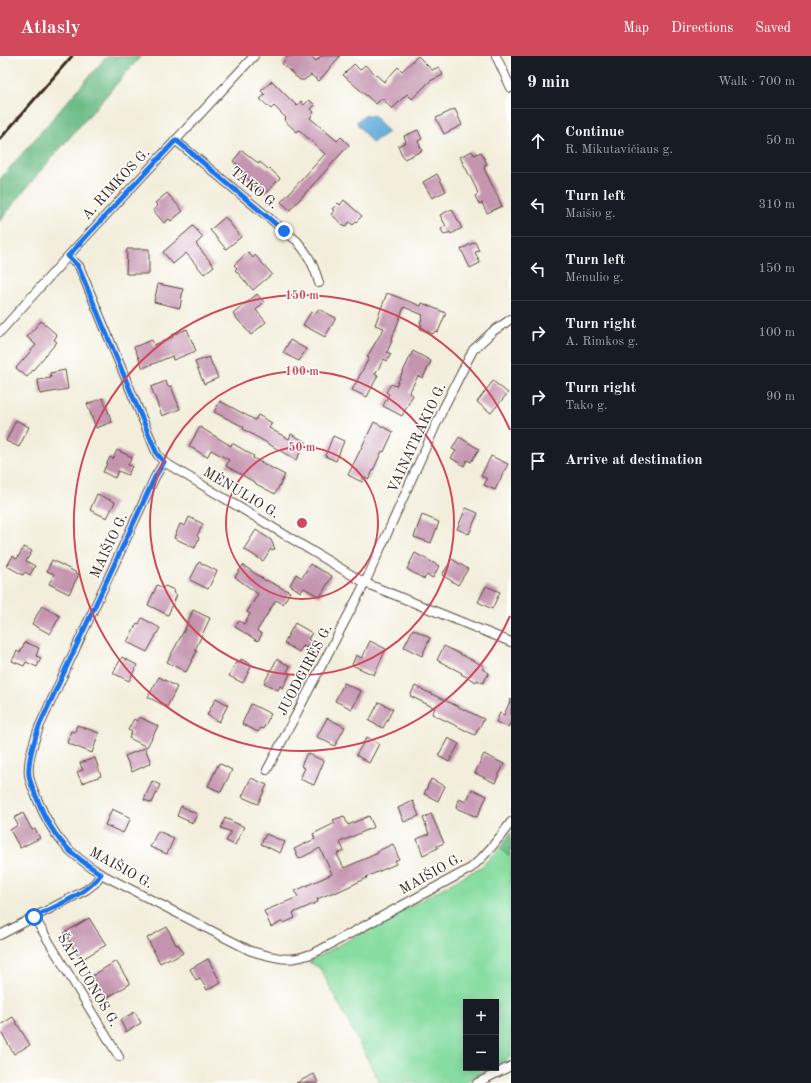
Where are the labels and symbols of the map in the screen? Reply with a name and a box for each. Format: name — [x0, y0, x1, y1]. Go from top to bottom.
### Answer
street label: A. RIMKOS G. — [79, 145, 153, 223]
street label: TAKO G. — [228, 164, 280, 212]
route end — [275, 222, 293, 240]
text: 150 m — [285, 289, 319, 302]
text: 100 m — [285, 366, 319, 378]
street label: VAINATRAKIO G. — [385, 381, 449, 495]
text: 50 m — [289, 441, 316, 454]
street label: MĖNULIO G. — [201, 462, 283, 521]
street label: MAIŠIO G. — [85, 510, 130, 581]
centre of rings — [295, 516, 309, 530]
street label: JUODGIRĖS G. — [273, 621, 335, 718]
street label: MAIŠIO G. — [87, 842, 156, 891]
street label: MAIŠIO G. — [396, 848, 465, 897]
route start — [25, 908, 43, 926]
street label: ŠALTUONOS G. — [55, 929, 124, 1029]

